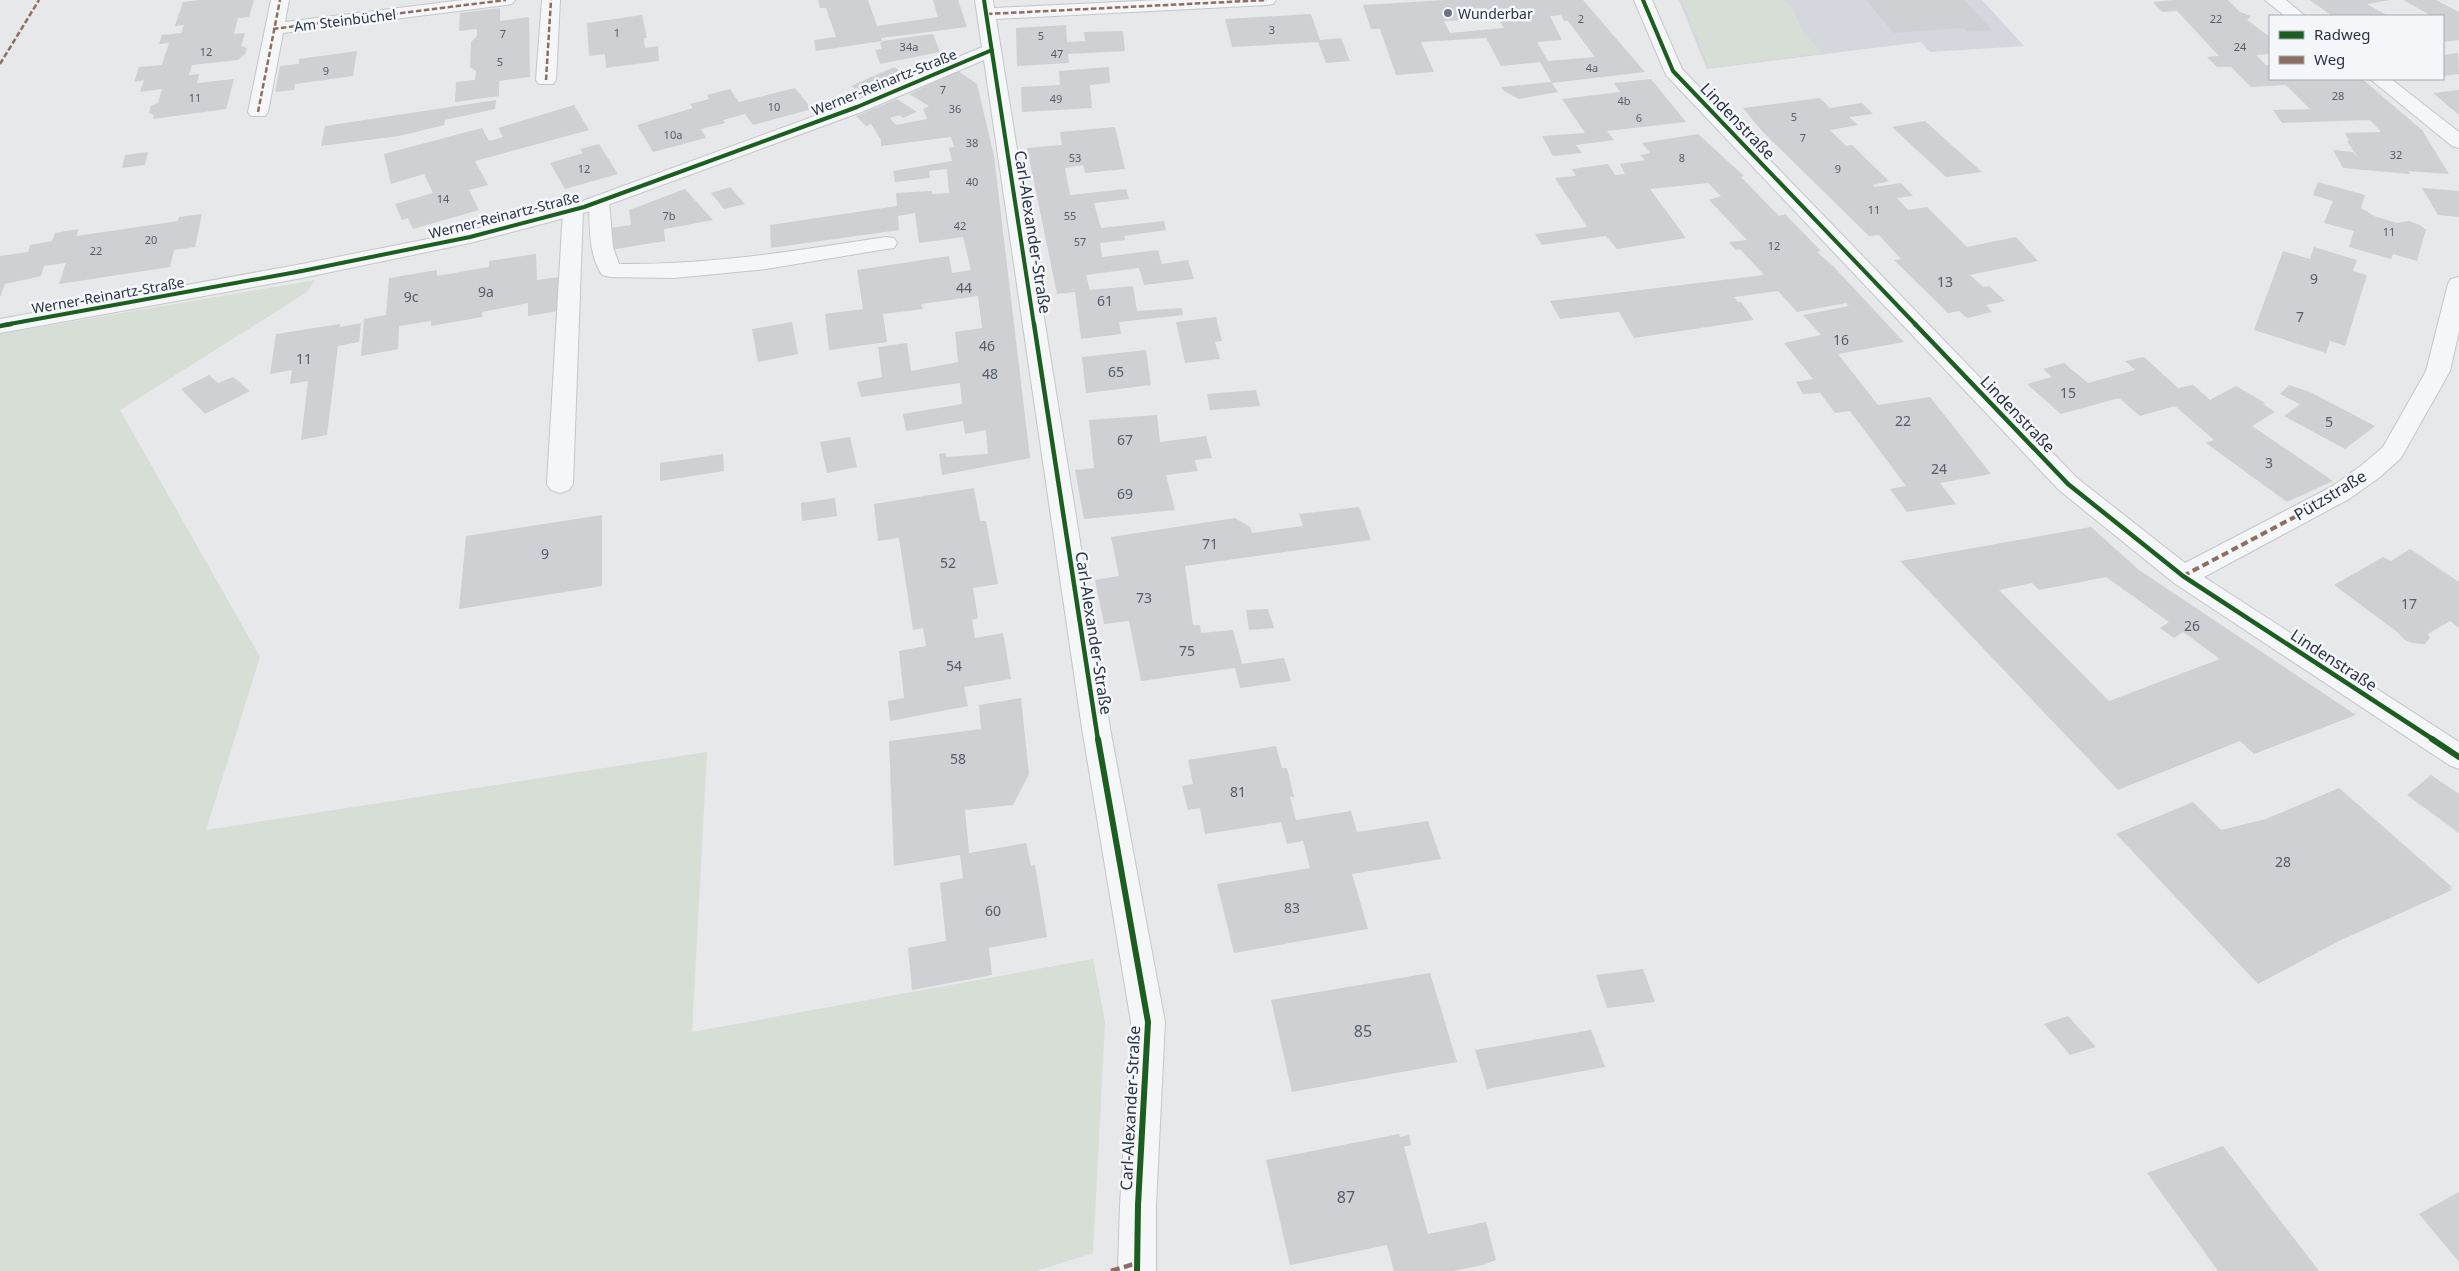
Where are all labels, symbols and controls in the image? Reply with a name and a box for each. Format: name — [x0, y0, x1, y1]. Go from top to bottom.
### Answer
street label: Am Steinbüchel — [293, 4, 397, 36]
place label: Wunderbar — [1458, 4, 1533, 23]
marker: Wunderbar — [1442, 7, 1454, 19]
house number: 2 — [1578, 11, 1584, 26]
house number: 22 — [2210, 11, 2222, 26]
legend — [2269, 15, 2444, 80]
house number: 3 — [1269, 22, 1275, 37]
text: Radweg — [2314, 24, 2370, 44]
house number: 1 — [614, 25, 620, 40]
house number: 7 — [500, 26, 506, 41]
house number: 5 — [1038, 28, 1044, 43]
house number: 34a — [900, 39, 918, 54]
house number: 24 — [2234, 39, 2247, 54]
house number: 12 — [200, 44, 212, 59]
street label: Werner-Reinartz-Straße — [809, 44, 959, 120]
house number: 47 — [1051, 46, 1063, 61]
text: Weg — [2314, 49, 2345, 69]
house number: 5 — [497, 54, 503, 69]
house number: 4a — [1586, 60, 1598, 75]
house number: 9 — [323, 63, 329, 78]
street label: Lindenstraße — [1696, 78, 1780, 164]
house number: 7 — [940, 82, 946, 97]
house number: 28 — [2332, 88, 2344, 103]
house number: 11 — [189, 90, 201, 105]
house number: 49 — [1050, 91, 1062, 106]
house number: 4b — [1617, 93, 1631, 108]
house number: 10 — [768, 99, 780, 114]
house number: 36 — [949, 101, 961, 116]
house number: 5 — [1791, 109, 1797, 124]
house number: 6 — [1636, 110, 1642, 125]
house number: 10a — [664, 127, 682, 142]
house number: 7 — [1800, 130, 1806, 145]
house number: 38 — [966, 135, 978, 150]
house number: 32 — [2390, 147, 2402, 162]
street label: Carl-Alexander-Straße — [1009, 149, 1057, 315]
house number: 53 — [1069, 150, 1081, 165]
house number: 8 — [1679, 150, 1685, 165]
house number: 12 — [578, 161, 590, 176]
house number: 9 — [1835, 161, 1841, 176]
house number: 40 — [966, 174, 978, 189]
street label: Werner-Reinartz-Straße — [427, 187, 581, 243]
house number: 14 — [437, 191, 450, 206]
house number: 11 — [1868, 202, 1880, 217]
house number: 7b — [662, 208, 676, 223]
house number: 55 — [1064, 208, 1076, 223]
house number: 42 — [954, 218, 966, 233]
house number: 11 — [2383, 224, 2395, 239]
house number: 20 — [145, 232, 157, 247]
house number: 57 — [1074, 234, 1086, 249]
house number: 12 — [1768, 238, 1780, 253]
house number: 22 — [90, 243, 102, 258]
house number: 9 — [2310, 269, 2318, 288]
street label: Werner-Reinartz-Straße — [30, 272, 186, 318]
house number: 13 — [1937, 272, 1953, 291]
house number: 44 — [956, 278, 972, 297]
house number: 9a — [478, 282, 494, 301]
house number: 9c — [404, 287, 419, 306]
house number: 61 — [1097, 291, 1113, 310]
house number: 7 — [2296, 307, 2304, 326]
house number: 16 — [1833, 330, 1849, 349]
house number: 46 — [979, 336, 995, 355]
house number: 11 — [296, 349, 312, 368]
house number: 65 — [1108, 362, 1124, 381]
house number: 48 — [982, 364, 998, 383]
street label: Lindenstraße — [1976, 371, 2060, 457]
house number: 15 — [2060, 383, 2076, 402]
house number: 22 — [1895, 411, 1911, 430]
house number: 5 — [2325, 412, 2333, 431]
house number: 67 — [1117, 430, 1133, 449]
house number: 3 — [2265, 453, 2273, 472]
house number: 24 — [1931, 459, 1947, 478]
street label: Pützstraße — [2290, 465, 2370, 525]
house number: 69 — [1117, 484, 1133, 503]
house number: 71 — [1202, 534, 1218, 553]
house number: 9 — [541, 544, 549, 563]
street label: Carl-Alexander-Straße — [1070, 550, 1118, 716]
house number: 52 — [940, 553, 956, 572]
house number: 73 — [1136, 588, 1152, 607]
house number: 17 — [2401, 594, 2417, 613]
house number: 26 — [2184, 616, 2200, 635]
street label: Lindenstraße — [2287, 624, 2381, 696]
house number: 75 — [1179, 641, 1195, 660]
house number: 54 — [946, 656, 962, 675]
house number: 58 — [950, 749, 966, 768]
house number: 81 — [1230, 782, 1246, 801]
house number: 28 — [2275, 852, 2291, 871]
house number: 83 — [1284, 898, 1300, 917]
house number: 60 — [985, 901, 1001, 920]
house number: 85 — [1354, 1020, 1372, 1042]
street label: Carl-Alexander-Straße — [1115, 1025, 1145, 1191]
house number: 87 — [1337, 1186, 1355, 1208]

